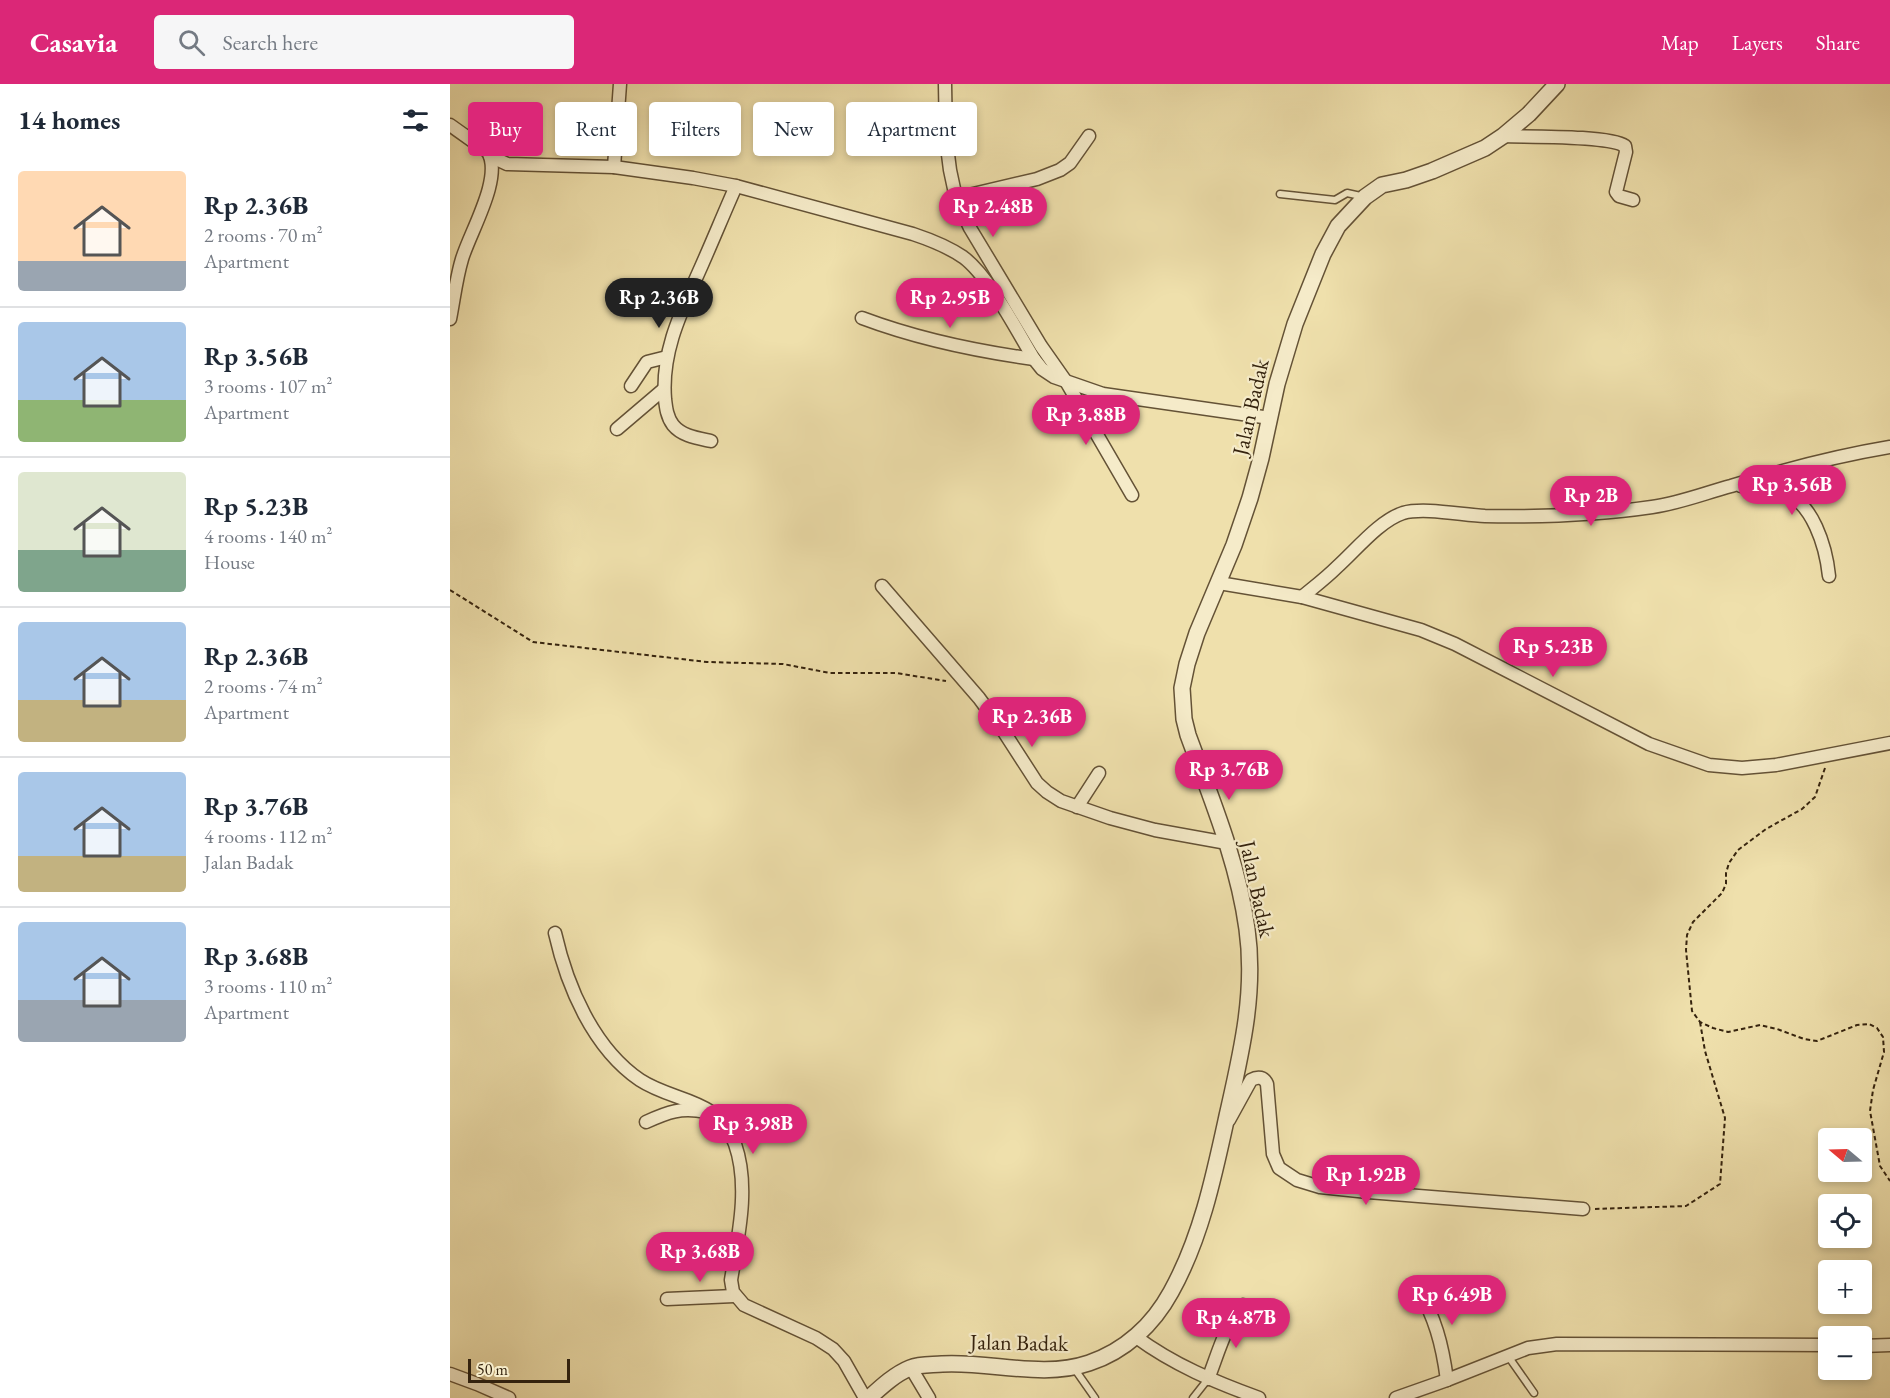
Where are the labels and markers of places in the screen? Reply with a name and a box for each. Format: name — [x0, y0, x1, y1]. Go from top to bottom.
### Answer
pin: Rp 2.48B — [931, 187, 1055, 238]
pin: Rp 2.36B — [597, 278, 721, 329]
pin: Rp 2.95B — [888, 278, 1012, 329]
pin: Rp 3.88B — [1024, 395, 1148, 446]
pin: Rp 3.56B — [1730, 465, 1854, 516]
pin: Rp 2B — [1549, 476, 1633, 527]
pin: Rp 5.23B — [1491, 627, 1615, 678]
pin: Rp 2.36B — [970, 697, 1094, 748]
pin: Rp 3.76B — [1167, 750, 1291, 801]
pin: Rp 3.98B — [691, 1104, 815, 1155]
pin: Rp 1.92B — [1304, 1155, 1428, 1206]
pin: Rp 3.68B — [638, 1232, 762, 1283]
pin: Rp 6.49B — [1390, 1275, 1514, 1326]
pin: Rp 4.87B — [1174, 1298, 1298, 1349]

